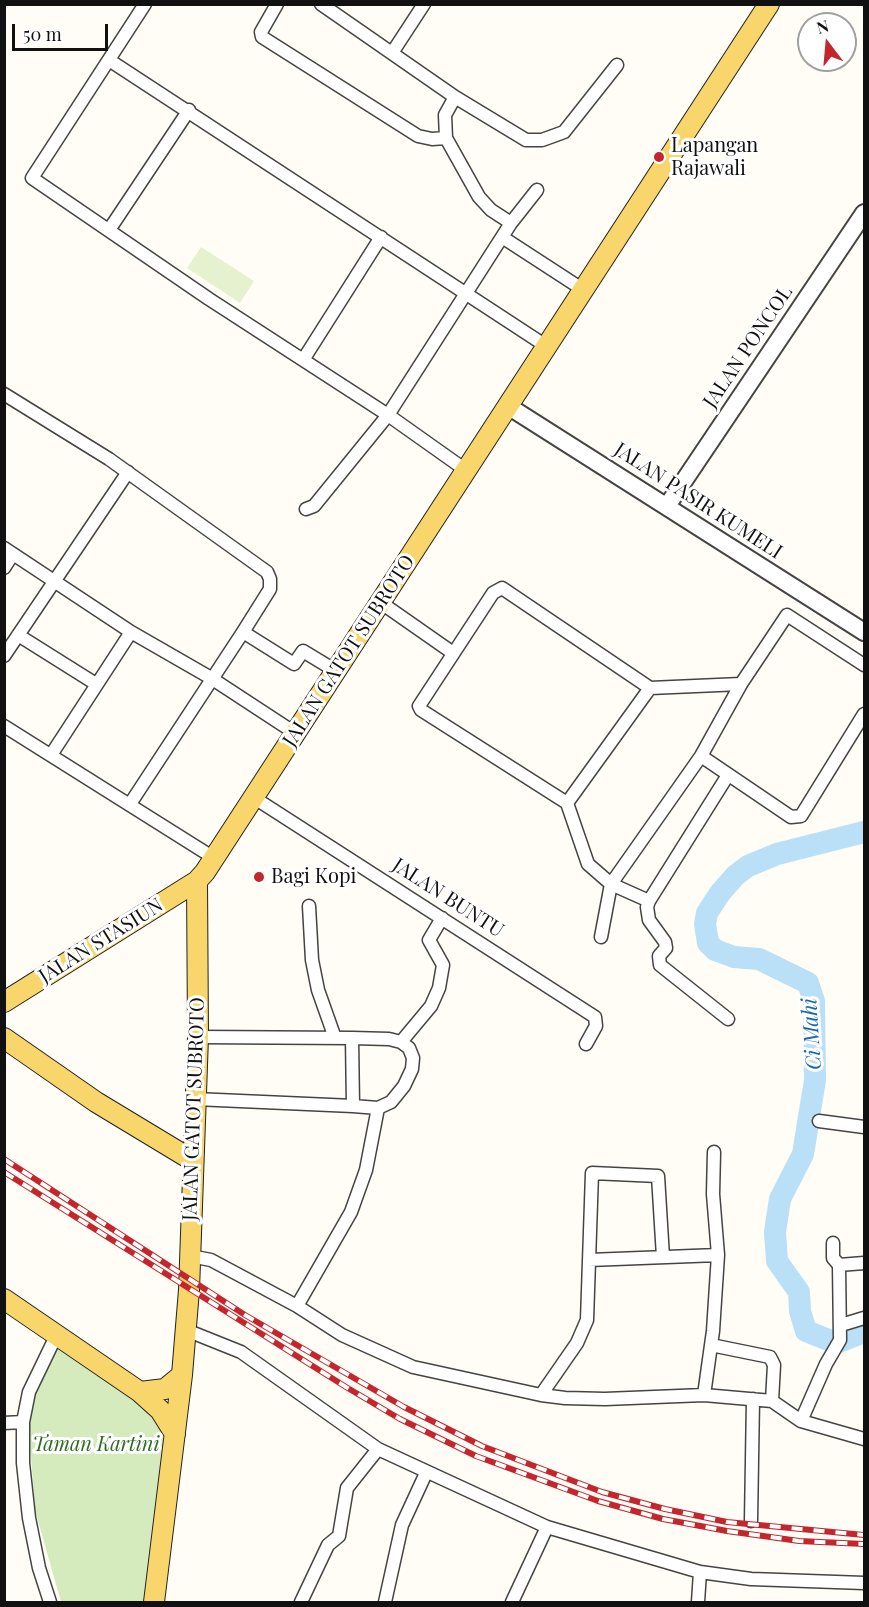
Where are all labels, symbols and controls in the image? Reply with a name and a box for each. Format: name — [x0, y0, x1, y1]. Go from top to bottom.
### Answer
scale bar — [15, 12, 111, 50]
north arrow — [797, 12, 857, 72]
text: N — [814, 14, 831, 38]
text: 50 m — [23, 22, 62, 46]
place label: Lapangan Rajawali — [671, 134, 758, 181]
marker: Lapangan Rajawali — [652, 150, 666, 164]
street label: JALAN PONCOL — [698, 281, 798, 413]
street label: JALAN PASIR KUMELI — [609, 438, 787, 564]
street label: JALAN GATOT SUBROTO — [278, 551, 420, 751]
street label: JALAN BUNTU — [388, 853, 508, 943]
place label: Bagi Kopi — [271, 865, 356, 889]
marker: Bagi Kopi — [252, 870, 266, 884]
street label: JALAN STASIUN — [35, 893, 167, 989]
street label: JALAN GATOT SUBROTO — [178, 997, 210, 1221]
water label: Ci Mahi — [797, 997, 827, 1071]
park label: Taman Kartini — [32, 1433, 160, 1457]

